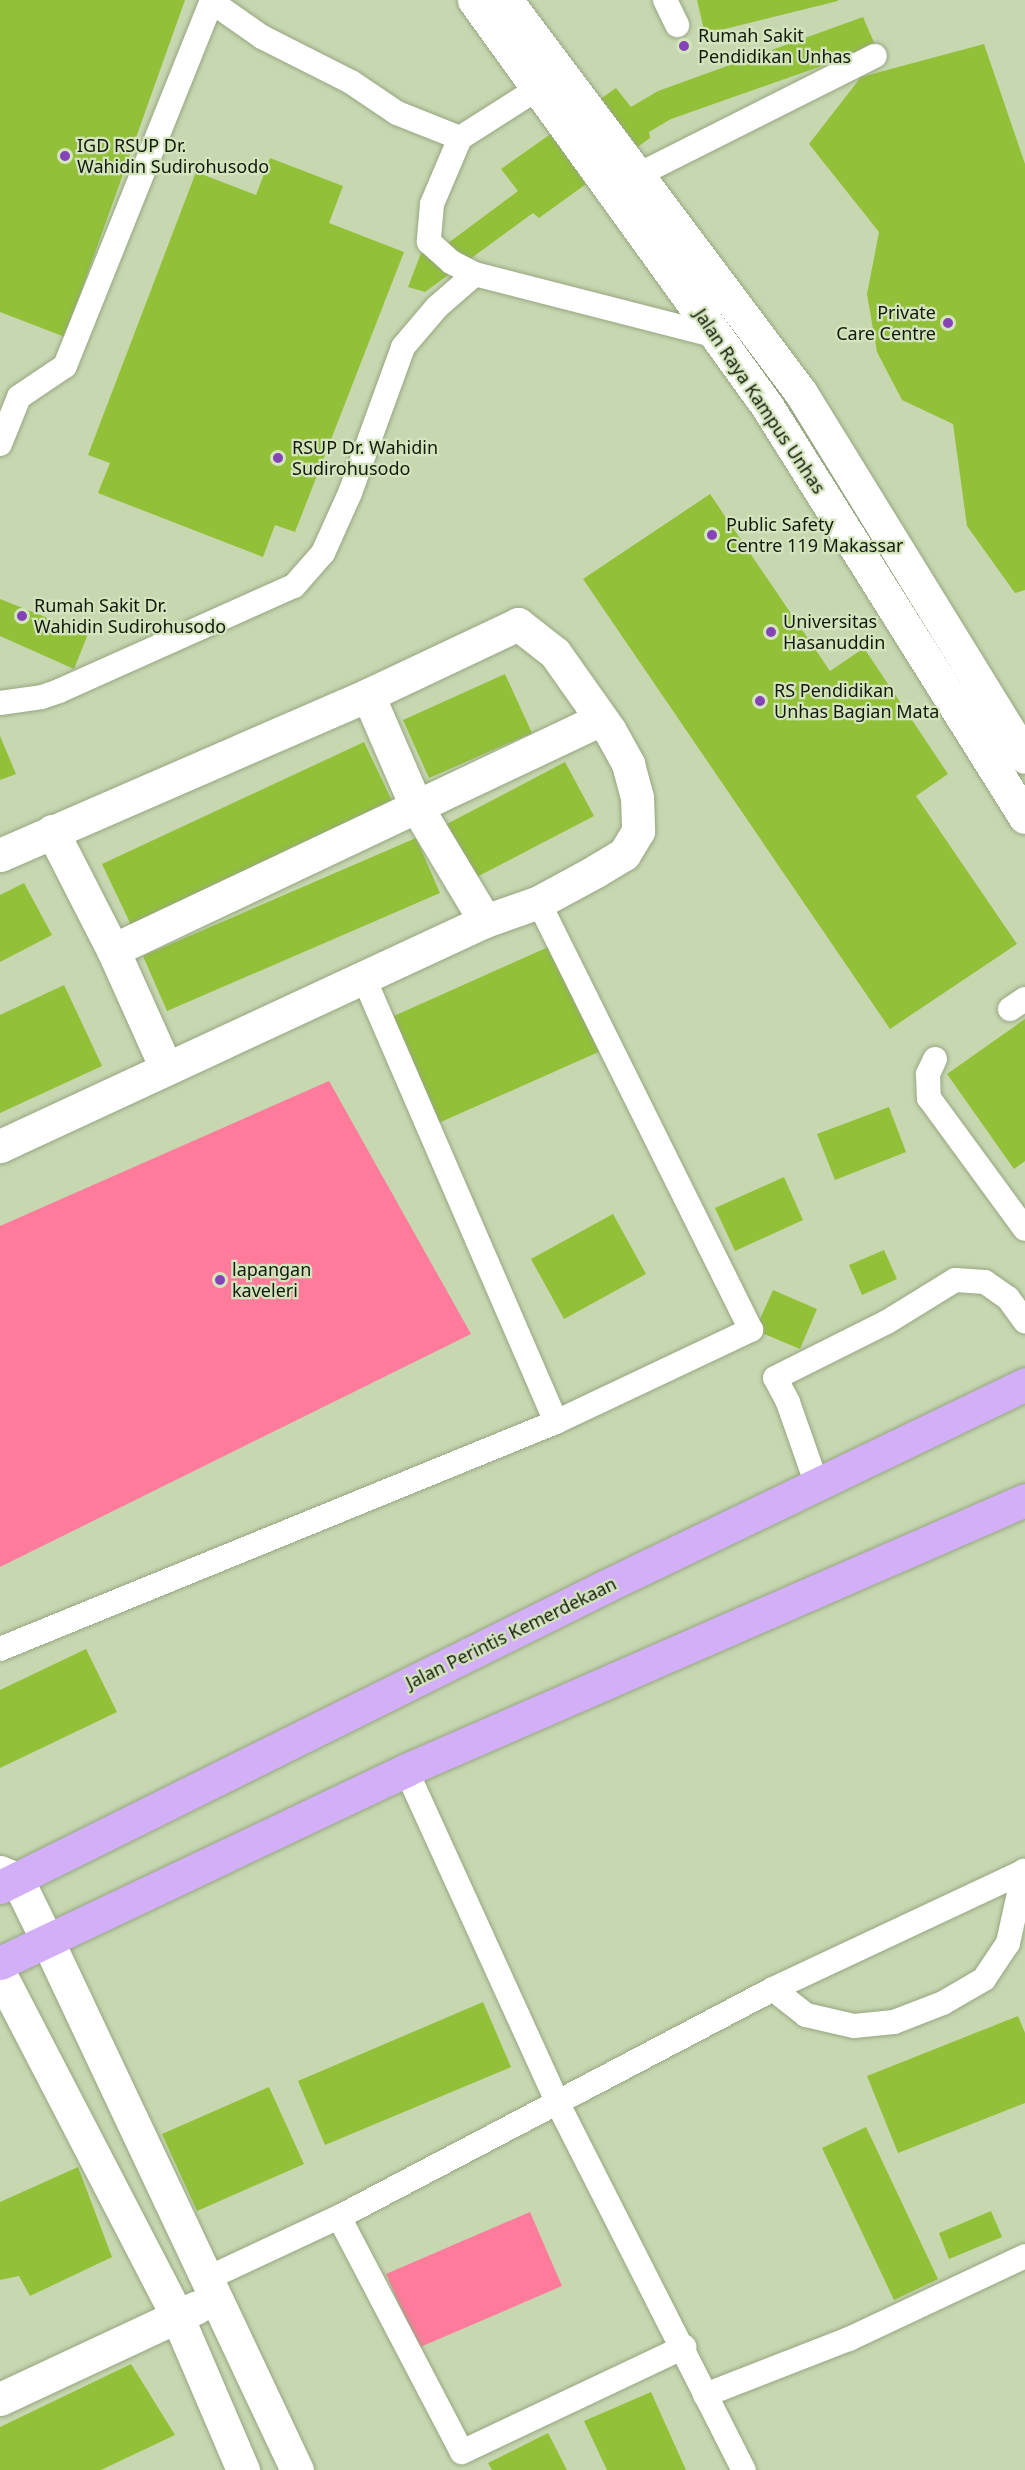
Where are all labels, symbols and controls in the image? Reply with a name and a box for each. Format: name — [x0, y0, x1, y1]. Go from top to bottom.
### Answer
place label: Rumah Sakit Pendidikan Unhas — [698, 25, 851, 68]
marker: Rumah Sakit Pendidikan Unhas — [675, 37, 693, 55]
place label: IGD RSUP Dr. Wahidin Sudirohusodo — [77, 135, 269, 178]
marker: IGD RSUP Dr. Wahidin Sudirohusodo — [58, 149, 72, 163]
place label: Private Care Centre — [836, 302, 936, 344]
street label: Jalan Raya Kampus Unhas — [690, 304, 830, 498]
marker: Private Care Centre — [941, 316, 955, 330]
place label: RSUP Dr. Wahidin Sudirohusodo — [292, 437, 438, 480]
marker: RSUP Dr. Wahidin Sudirohusodo — [269, 449, 287, 467]
place label: Public Safety Centre 119 Makassar — [726, 514, 904, 556]
marker: Public Safety Centre 119 Makassar — [703, 526, 721, 544]
place label: Rumah Sakit Dr. Wahidin Sudirohusodo — [34, 595, 226, 638]
marker: Rumah Sakit Dr. Wahidin Sudirohusodo — [15, 609, 29, 623]
place label: Universitas Hasanuddin — [783, 611, 885, 654]
marker: Universitas Hasanuddin — [764, 625, 778, 639]
place label: RS Pendidikan Unhas Bagian Mata — [774, 680, 939, 722]
marker: RS Pendidikan Unhas Bagian Mata — [751, 692, 769, 710]
place label: lapangan kaveleri — [232, 1259, 311, 1302]
marker: lapangan kaveleri — [213, 1273, 227, 1287]
street label: Jalan Perintis Kemerdekaan — [402, 1572, 620, 1694]

